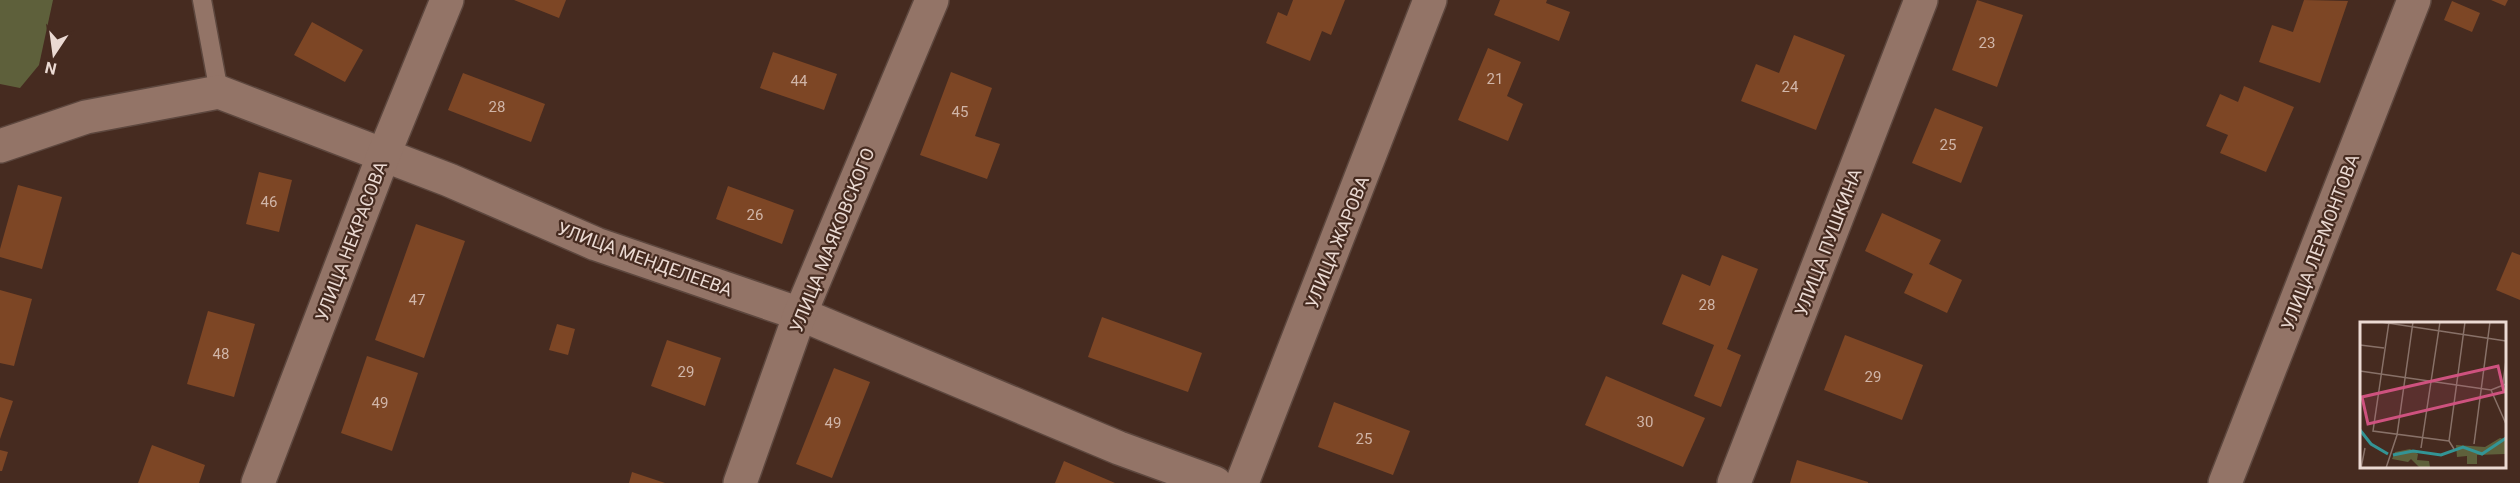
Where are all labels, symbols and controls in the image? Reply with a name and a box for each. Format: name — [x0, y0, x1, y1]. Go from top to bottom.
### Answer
north arrow — [24, 24, 84, 84]
house number: 23 — [1979, 34, 1995, 52]
text: N — [43, 58, 58, 79]
house number: 21 — [1487, 70, 1503, 88]
house number: 44 — [791, 72, 808, 90]
house number: 24 — [1782, 78, 1799, 96]
house number: 28 — [489, 98, 505, 116]
house number: 45 — [952, 103, 968, 121]
house number: 25 — [1940, 136, 1956, 154]
street label: УЛИЦА МАЯКОВСКОГО — [785, 145, 879, 335]
street label: УЛИЦА ЛЕРМОНТОВА — [2277, 151, 2363, 333]
street label: УЛИЦА НЕКРАСОВА — [311, 158, 391, 324]
street label: УЛИЦА ПУШКИНА — [1790, 165, 1866, 319]
street label: УЛИЦА ЖАРОВА — [1301, 173, 1373, 311]
house number: 46 — [261, 193, 277, 211]
house number: 26 — [747, 206, 763, 224]
street label: УЛИЦА МЕНДЕЛЕЕВА — [555, 218, 736, 301]
house number: 47 — [409, 291, 425, 309]
house number: 28 — [1699, 296, 1715, 314]
inset map — [2360, 322, 2505, 468]
house number: 48 — [213, 345, 229, 363]
house number: 29 — [678, 363, 694, 381]
house number: 29 — [1865, 368, 1881, 386]
house number: 49 — [372, 394, 388, 412]
house number: 30 — [1637, 413, 1653, 431]
house number: 49 — [825, 414, 841, 432]
house number: 25 — [1356, 430, 1372, 448]

